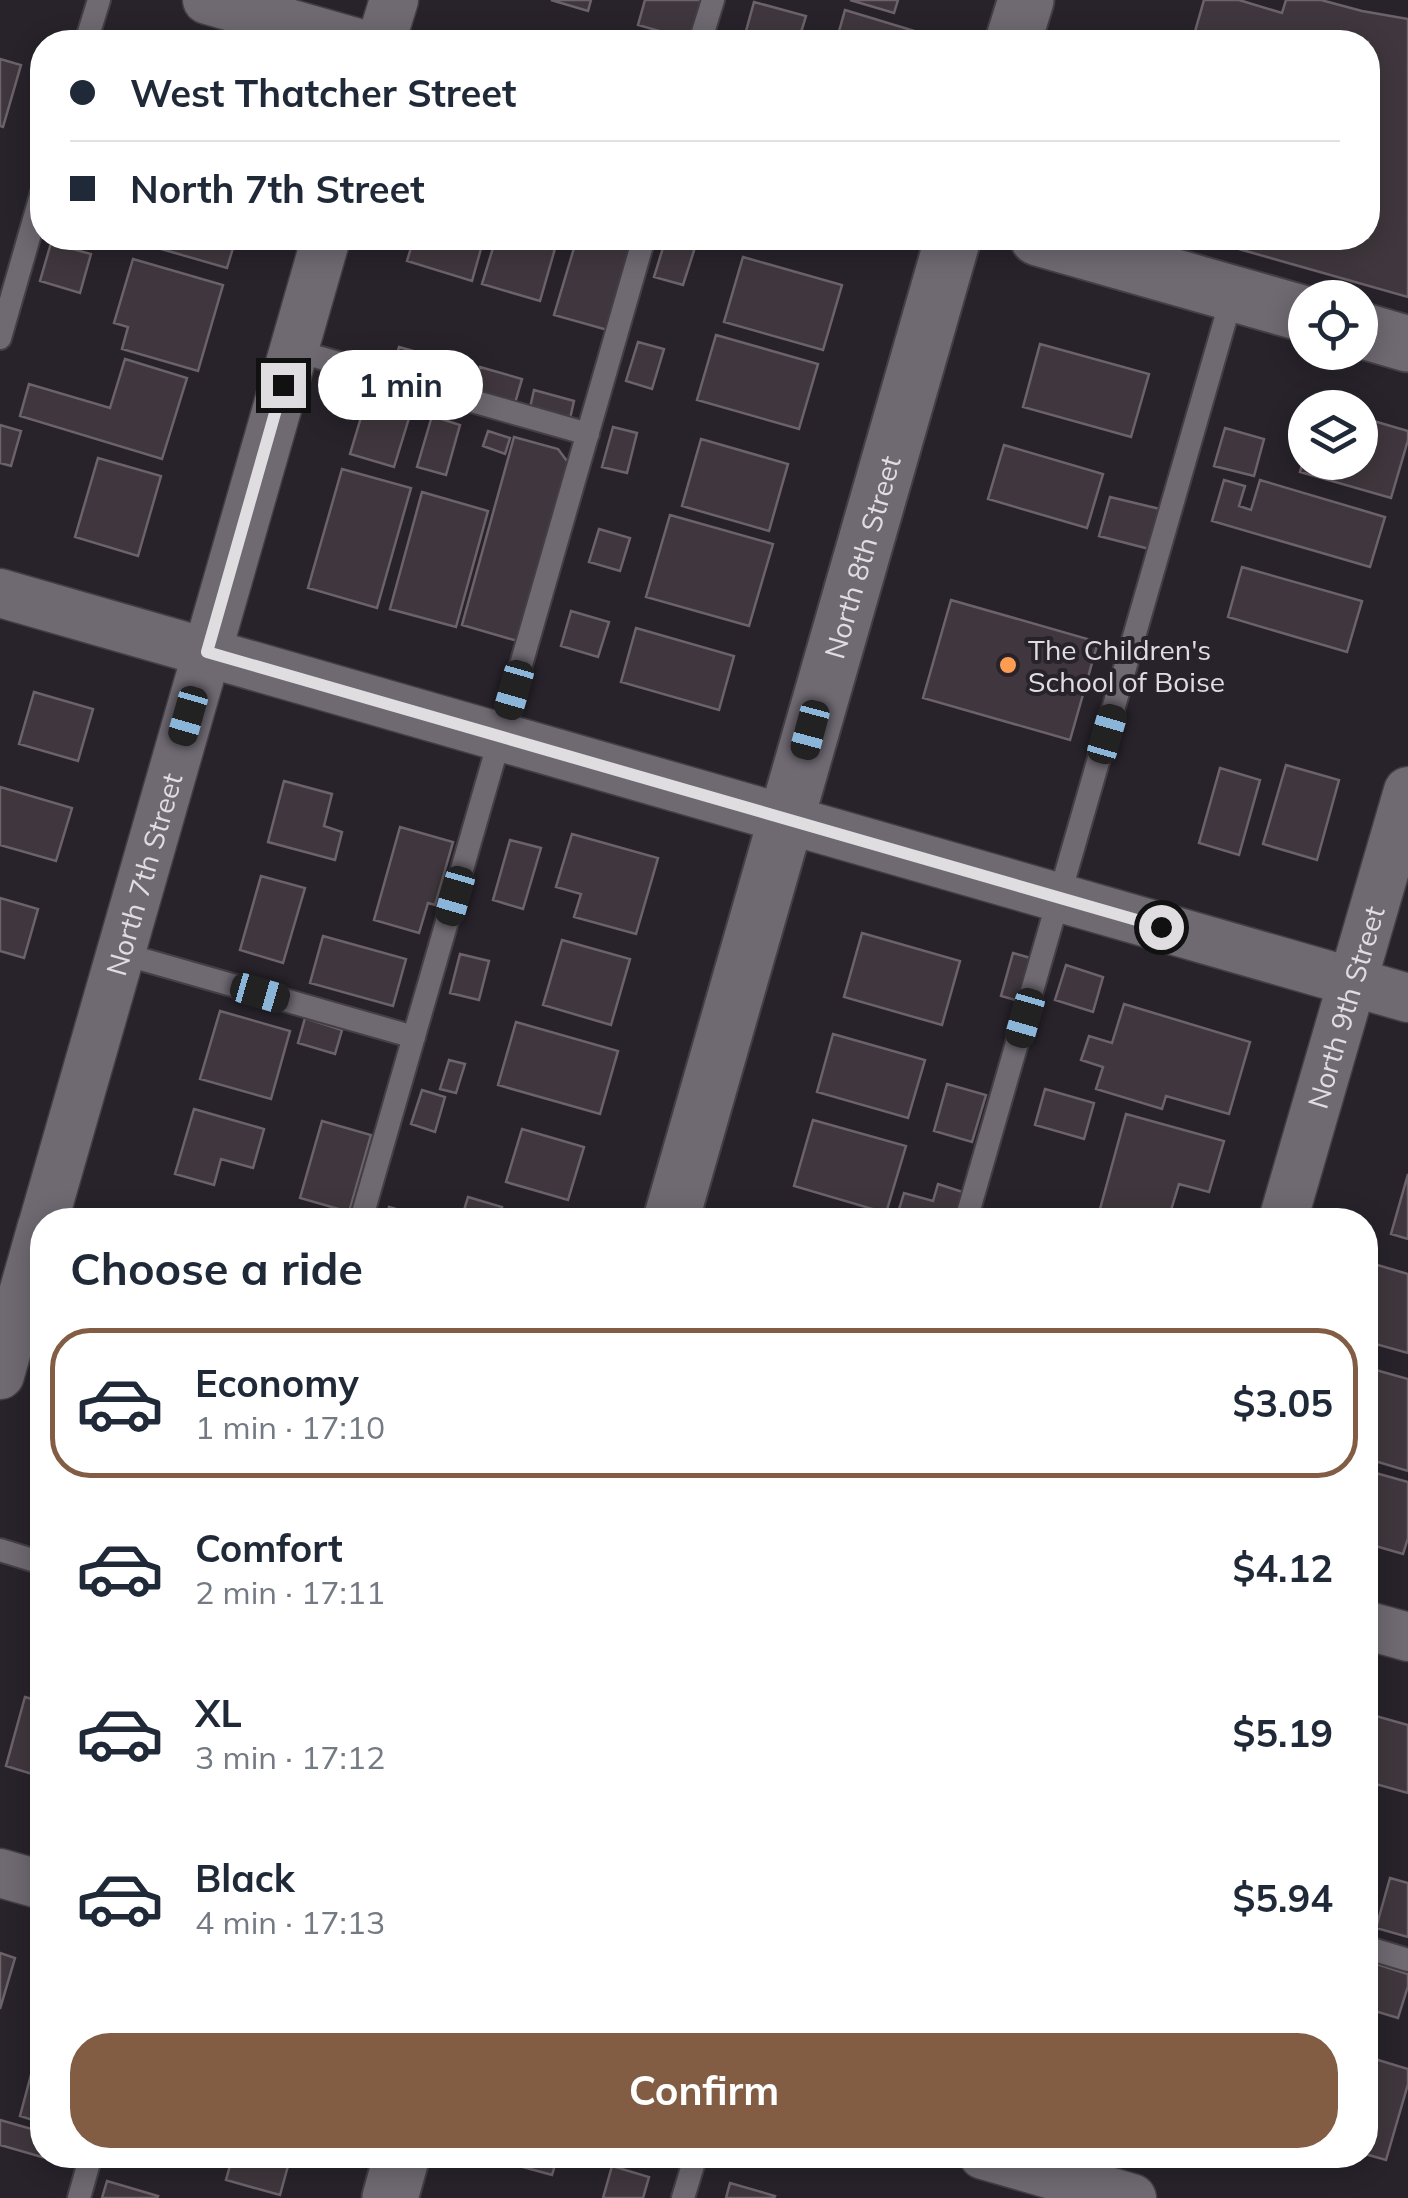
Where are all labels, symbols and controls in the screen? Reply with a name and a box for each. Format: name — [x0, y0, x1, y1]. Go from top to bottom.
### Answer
text: West Thatcher Street — [130, 69, 516, 117]
text: North 7th Street — [130, 165, 425, 213]
map controls — [1288, 280, 1378, 480]
button: locate — [1288, 280, 1378, 370]
callout: 1 min — [318, 350, 483, 420]
route end — [261, 363, 306, 408]
text: 1 min — [358, 365, 443, 405]
button: layers — [1288, 390, 1378, 480]
street label: North 8th Street — [816, 451, 907, 662]
place label: The Children's School of Boise — [1028, 632, 1225, 699]
marker: The Children's School of Boise — [997, 654, 1019, 676]
car — [491, 657, 537, 723]
car — [165, 683, 211, 749]
car — [788, 697, 832, 763]
car — [1084, 701, 1130, 767]
street label: North 7th Street — [98, 768, 189, 979]
car — [432, 863, 478, 929]
street label: North 9th Street — [1299, 901, 1391, 1112]
route start — [1139, 905, 1184, 950]
car — [227, 970, 293, 1016]
car — [1002, 985, 1048, 1051]
text: Choose a ride — [70, 1240, 363, 1296]
icon: car — [75, 1358, 165, 1448]
text: Economy — [195, 1359, 359, 1407]
text: $3.05 — [1232, 1379, 1333, 1427]
text: 1 min · 17:10 — [195, 1407, 385, 1447]
icon: car — [75, 1523, 165, 1613]
text: Comfort — [195, 1524, 343, 1572]
text: $4.12 — [1232, 1544, 1333, 1592]
text: 2 min · 17:11 — [195, 1572, 385, 1612]
icon: car — [75, 1688, 165, 1778]
text: XL — [195, 1689, 242, 1737]
text: $5.19 — [1232, 1709, 1333, 1757]
text: 3 min · 17:12 — [195, 1737, 385, 1777]
icon: car — [75, 1853, 165, 1943]
text: Black — [195, 1854, 295, 1902]
text: $5.94 — [1232, 1874, 1333, 1922]
text: 4 min · 17:13 — [195, 1902, 385, 1942]
button: Confirm — [70, 2033, 1338, 2148]

